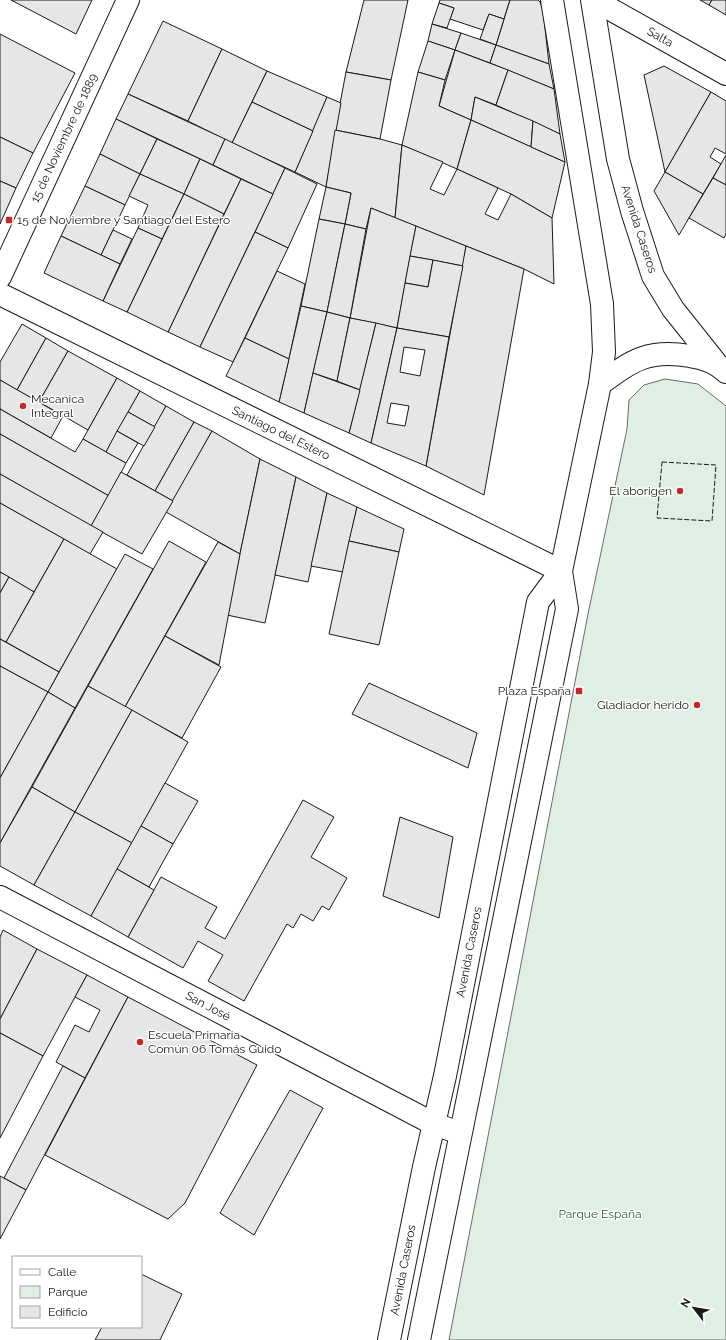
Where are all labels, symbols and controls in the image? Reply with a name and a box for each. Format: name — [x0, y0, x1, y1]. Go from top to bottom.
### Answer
street label: Salta — [645, 24, 675, 50]
street label: 15 de Noviembre de 1889 — [28, 71, 100, 205]
street label: Avenida Caseros — [618, 183, 660, 275]
place label: 15 de Noviembre y Santiago del Estero — [17, 213, 230, 227]
marker: 15 de Noviembre y Santiago del Estero — [4, 215, 14, 225]
place label: Mecanica Integral — [31, 392, 84, 420]
marker: Mecanica Integral — [18, 401, 28, 411]
street label: Santiago del Estero — [230, 403, 332, 463]
place label: El aborigen — [609, 484, 672, 498]
marker: El aborigen — [675, 486, 685, 496]
place label: Plaza España — [498, 684, 571, 698]
marker: Plaza España — [574, 686, 584, 696]
place label: Gladiador herido — [597, 698, 689, 712]
marker: Gladiador herido — [692, 700, 702, 710]
street label: Avenida Caseros — [453, 905, 485, 999]
street label: San José — [183, 988, 233, 1024]
place label: Escuela Primaria Común 06 Tomás Guido — [148, 1028, 281, 1056]
marker: Escuela Primaria Común 06 Tomás Guido — [135, 1037, 145, 1047]
park label: Parque España — [558, 1207, 642, 1221]
street label: Avenida Caseros — [387, 1223, 419, 1317]
legend — [12, 1256, 142, 1328]
text: Calle — [48, 1265, 76, 1279]
text: Parque — [48, 1285, 88, 1299]
north arrow — [674, 1288, 714, 1328]
text: N — [678, 1296, 694, 1310]
text: Edificio — [48, 1305, 88, 1319]

